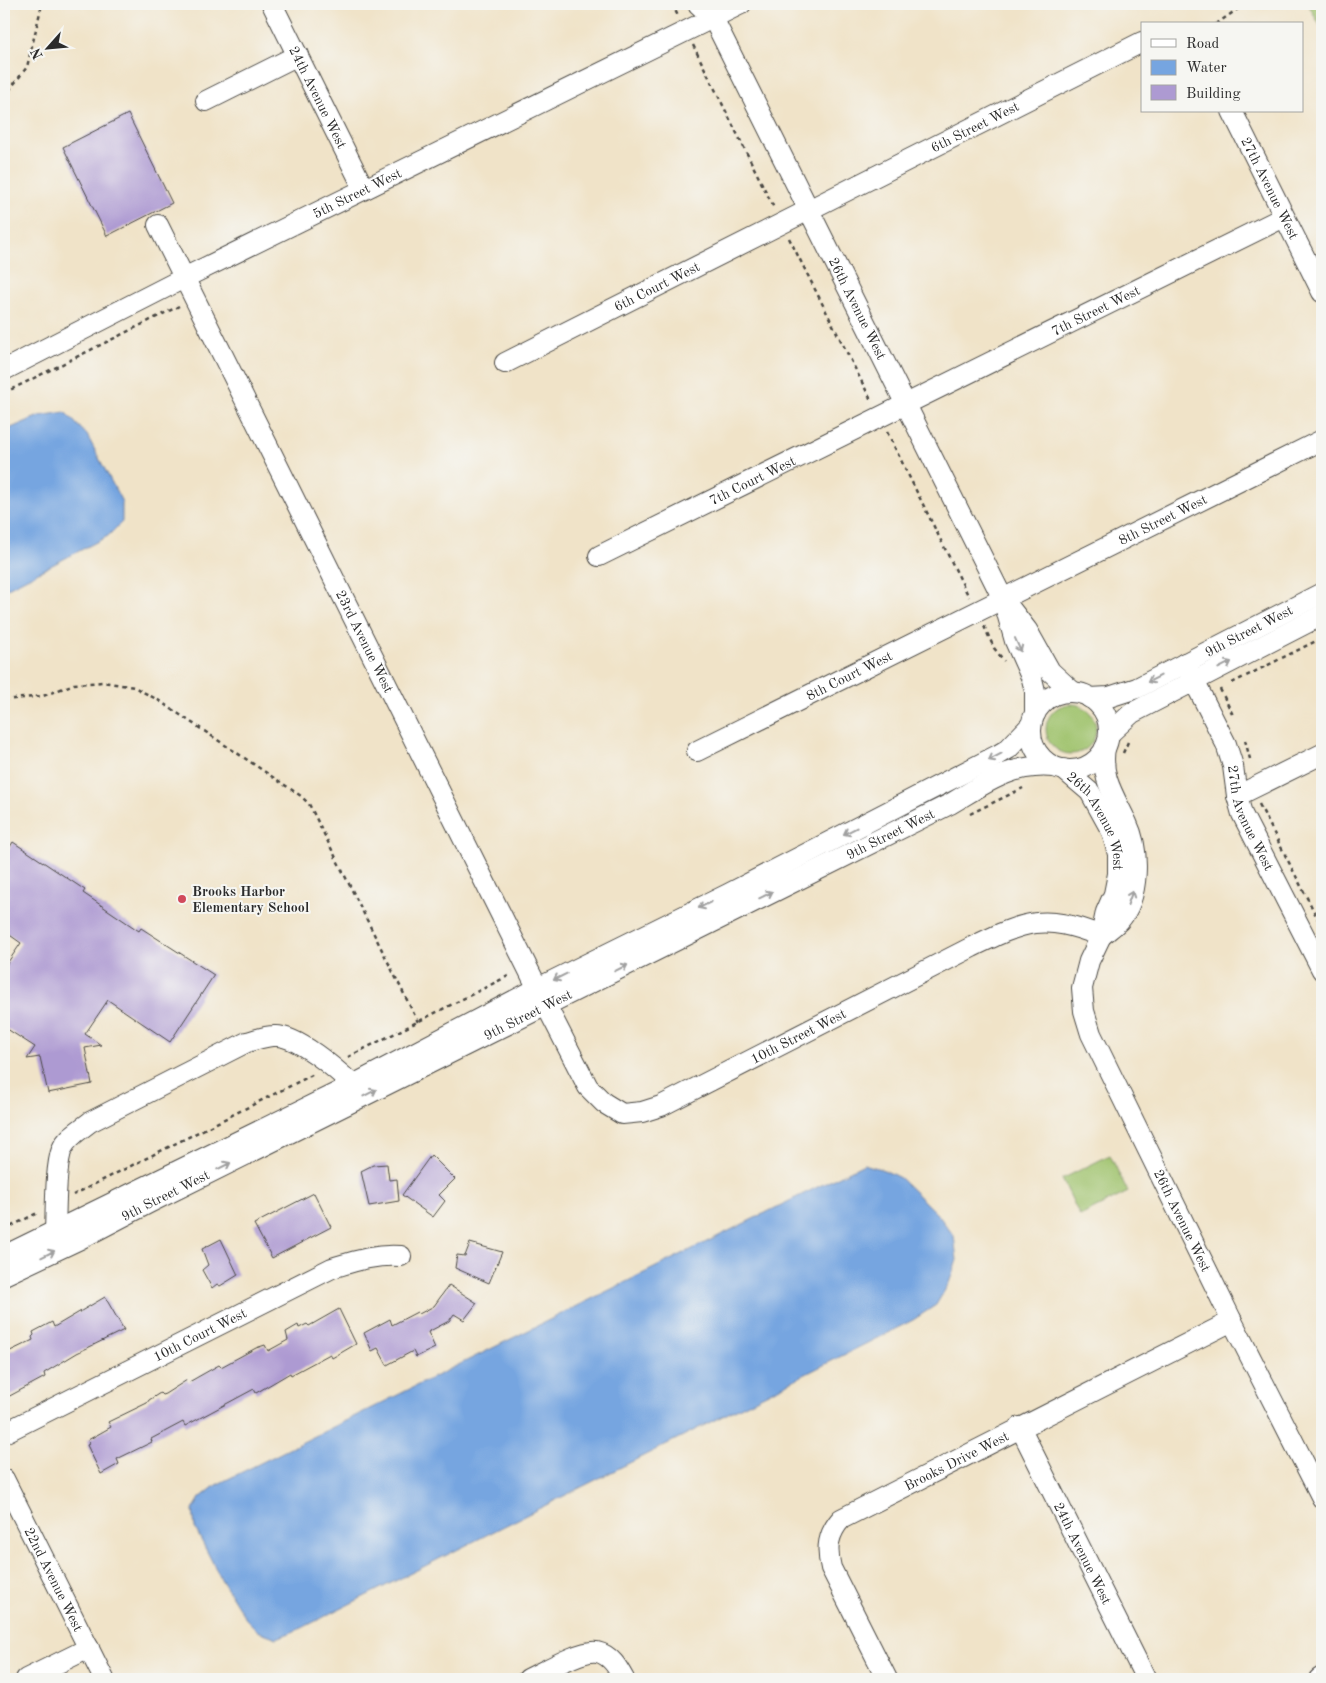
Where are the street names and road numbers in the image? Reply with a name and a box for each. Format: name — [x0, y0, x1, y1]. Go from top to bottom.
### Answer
street label: 24th Avenue West — [286, 44, 349, 151]
street label: 6th Street West — [929, 99, 1022, 155]
street label: 27th Avenue West — [1238, 135, 1301, 242]
street label: 5th Street West — [311, 166, 404, 221]
street label: 26th Avenue West — [826, 255, 888, 362]
street label: 6th Court West — [612, 260, 702, 315]
street label: 7th Street West — [1050, 283, 1142, 339]
street label: 7th Court West — [707, 454, 798, 508]
street label: 8th Street West — [1117, 492, 1209, 548]
street label: 23rd Avenue West — [333, 588, 396, 695]
street label: 9th Street West — [1203, 603, 1295, 660]
street label: 8th Court West — [804, 649, 895, 703]
street label: 27th Avenue West — [1225, 764, 1276, 873]
street label: 26th Avenue West — [1064, 770, 1124, 870]
street label: 9th Street West — [844, 807, 937, 863]
street label: 9th Street West — [482, 987, 575, 1043]
street label: 10th Street West — [749, 1007, 848, 1067]
street label: 26th Avenue West — [1151, 1167, 1213, 1274]
street label: 9th Street West — [119, 1168, 212, 1224]
street label: 10th Court West — [151, 1306, 249, 1365]
street label: Brooks Drive West — [902, 1429, 1011, 1494]
street label: 24th Avenue West — [1051, 1500, 1114, 1607]
street label: 22nd Avenue West — [21, 1525, 85, 1634]

